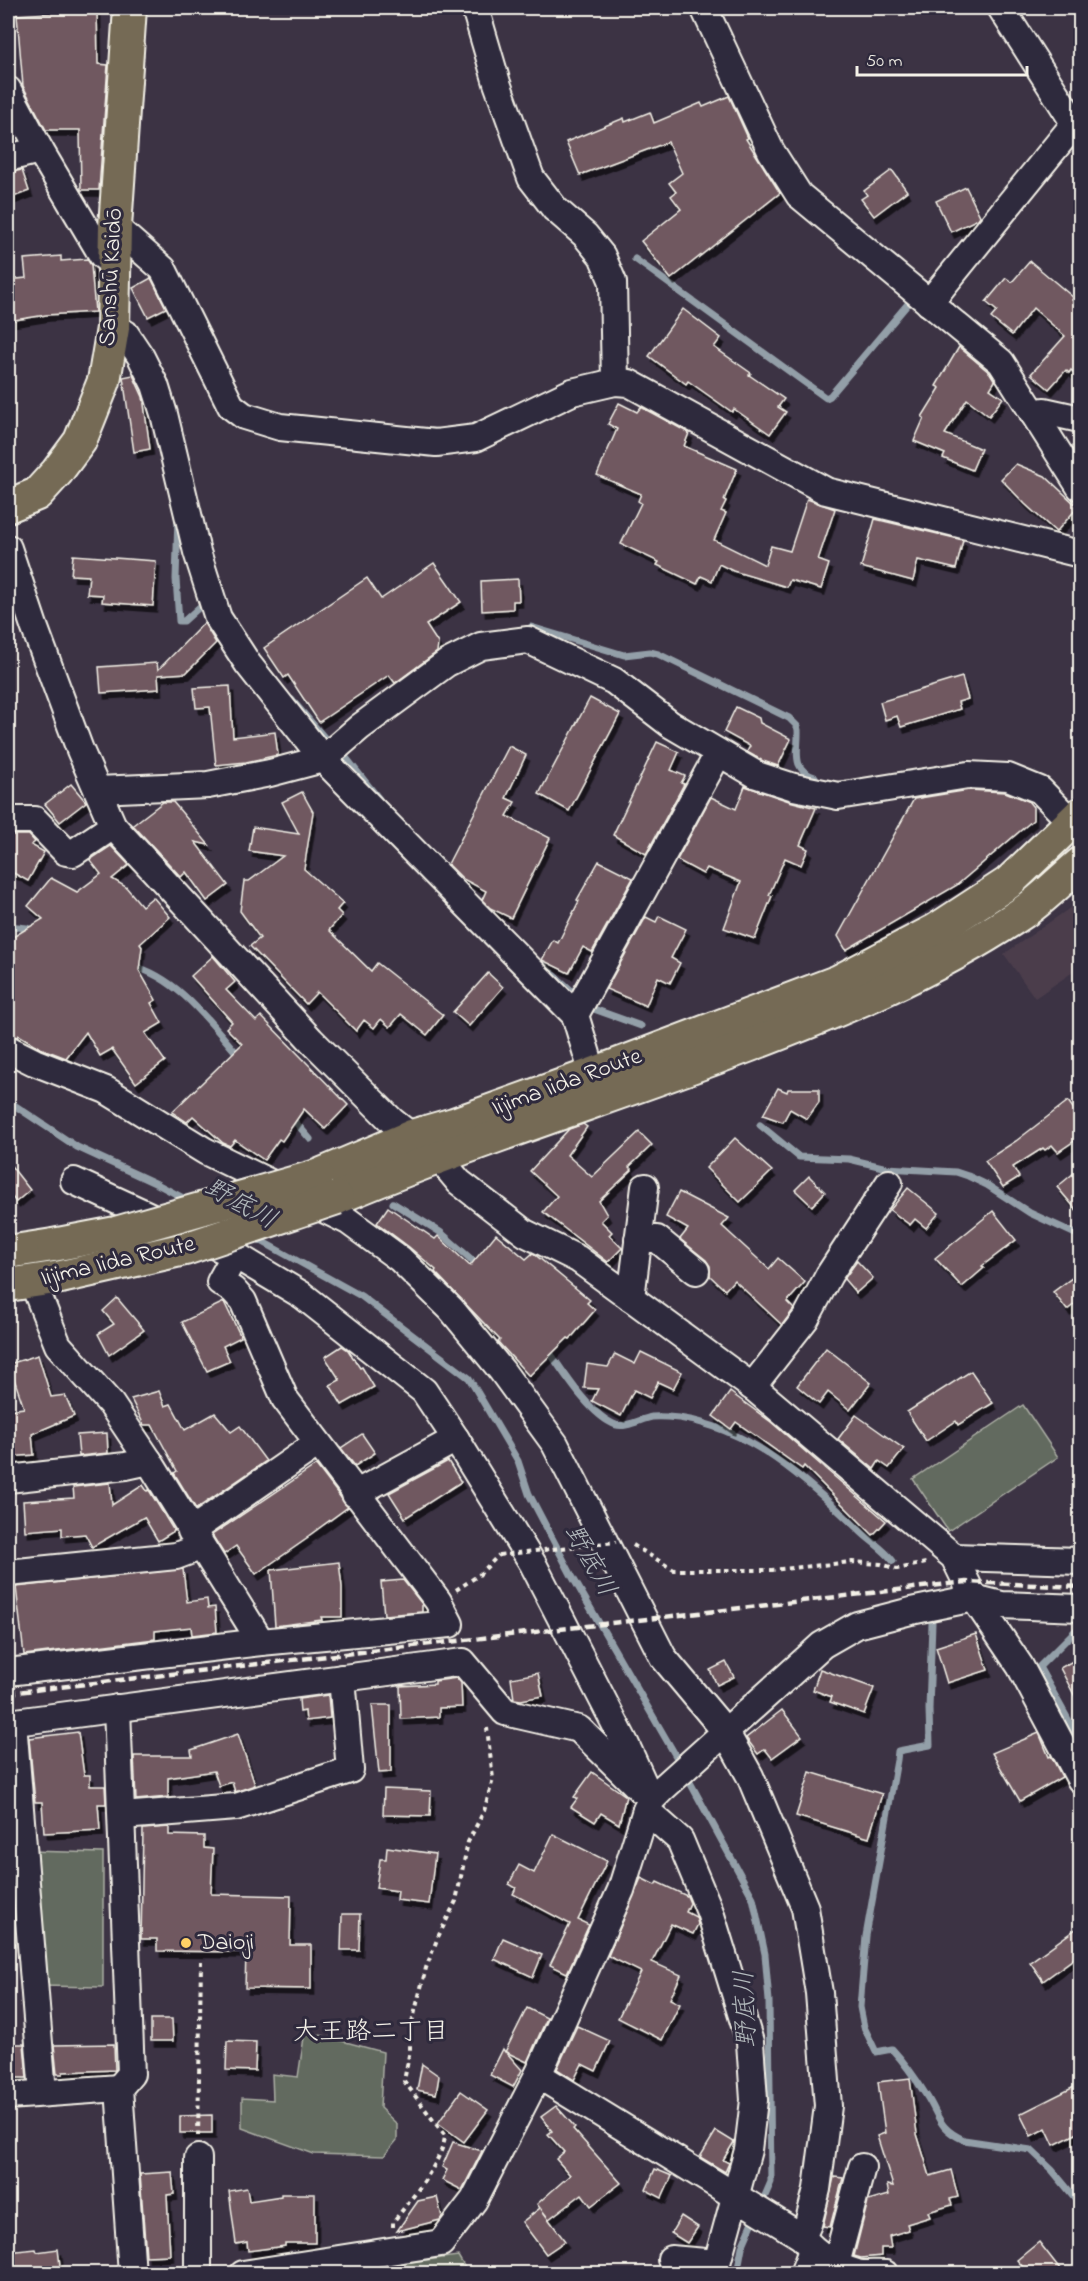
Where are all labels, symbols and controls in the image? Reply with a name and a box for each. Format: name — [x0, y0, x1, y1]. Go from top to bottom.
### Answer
scale bar — [857, 39, 1026, 77]
text: 50 m — [866, 49, 903, 75]
street label: Sanshū Kaidō — [91, 207, 133, 347]
street label: Iijima Iida Route — [487, 1040, 647, 1126]
water label: 野底川 — [197, 1169, 283, 1241]
street label: Iijima Iida Route — [37, 1227, 199, 1297]
water label: 野底川 — [553, 1518, 625, 1604]
place label: Daioji — [197, 1926, 254, 1961]
marker: Daioji — [179, 1936, 193, 1950]
water label: 野底川 — [727, 1969, 767, 2049]
district label: 大王路二丁目 — [293, 2014, 449, 2052]

